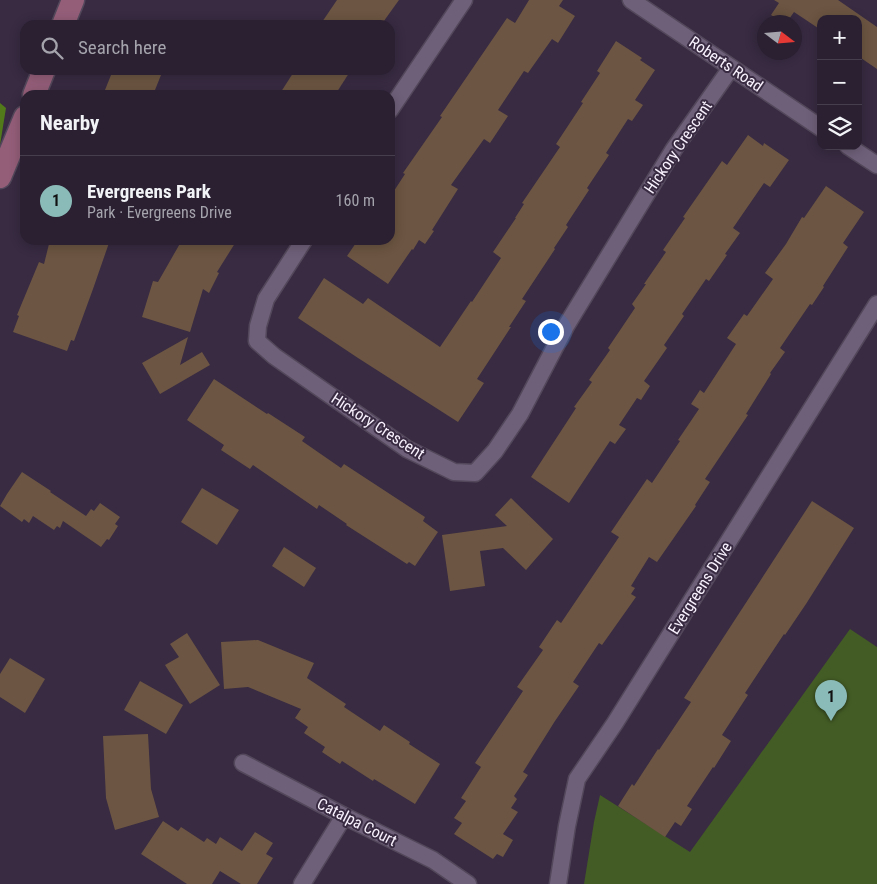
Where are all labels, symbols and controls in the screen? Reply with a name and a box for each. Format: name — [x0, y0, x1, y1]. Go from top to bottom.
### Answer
north arrow — [757, 15, 802, 60]
map controls — [817, 15, 862, 150]
button: + — [817, 15, 862, 60]
search box — [20, 20, 395, 75]
street label: Roberts Road — [685, 32, 767, 96]
icon: search — [38, 34, 66, 62]
text: Search here — [78, 36, 166, 59]
button: − — [817, 60, 862, 105]
street label: Hickory Crescent — [640, 97, 716, 197]
button: layers — [817, 105, 862, 150]
text: Nearby — [40, 111, 99, 135]
text: Evergreens Park — [87, 180, 211, 203]
text: 1 — [52, 191, 60, 210]
text: 160 m — [336, 191, 375, 210]
text: Park · Evergreens Drive — [87, 203, 232, 222]
your location — [538, 319, 564, 345]
street label: Hickory Crescent — [328, 389, 428, 463]
street label: Evergreens Drive — [664, 538, 736, 638]
pin: 1 — [815, 680, 847, 721]
street label: Catalpa Court — [314, 794, 400, 850]

